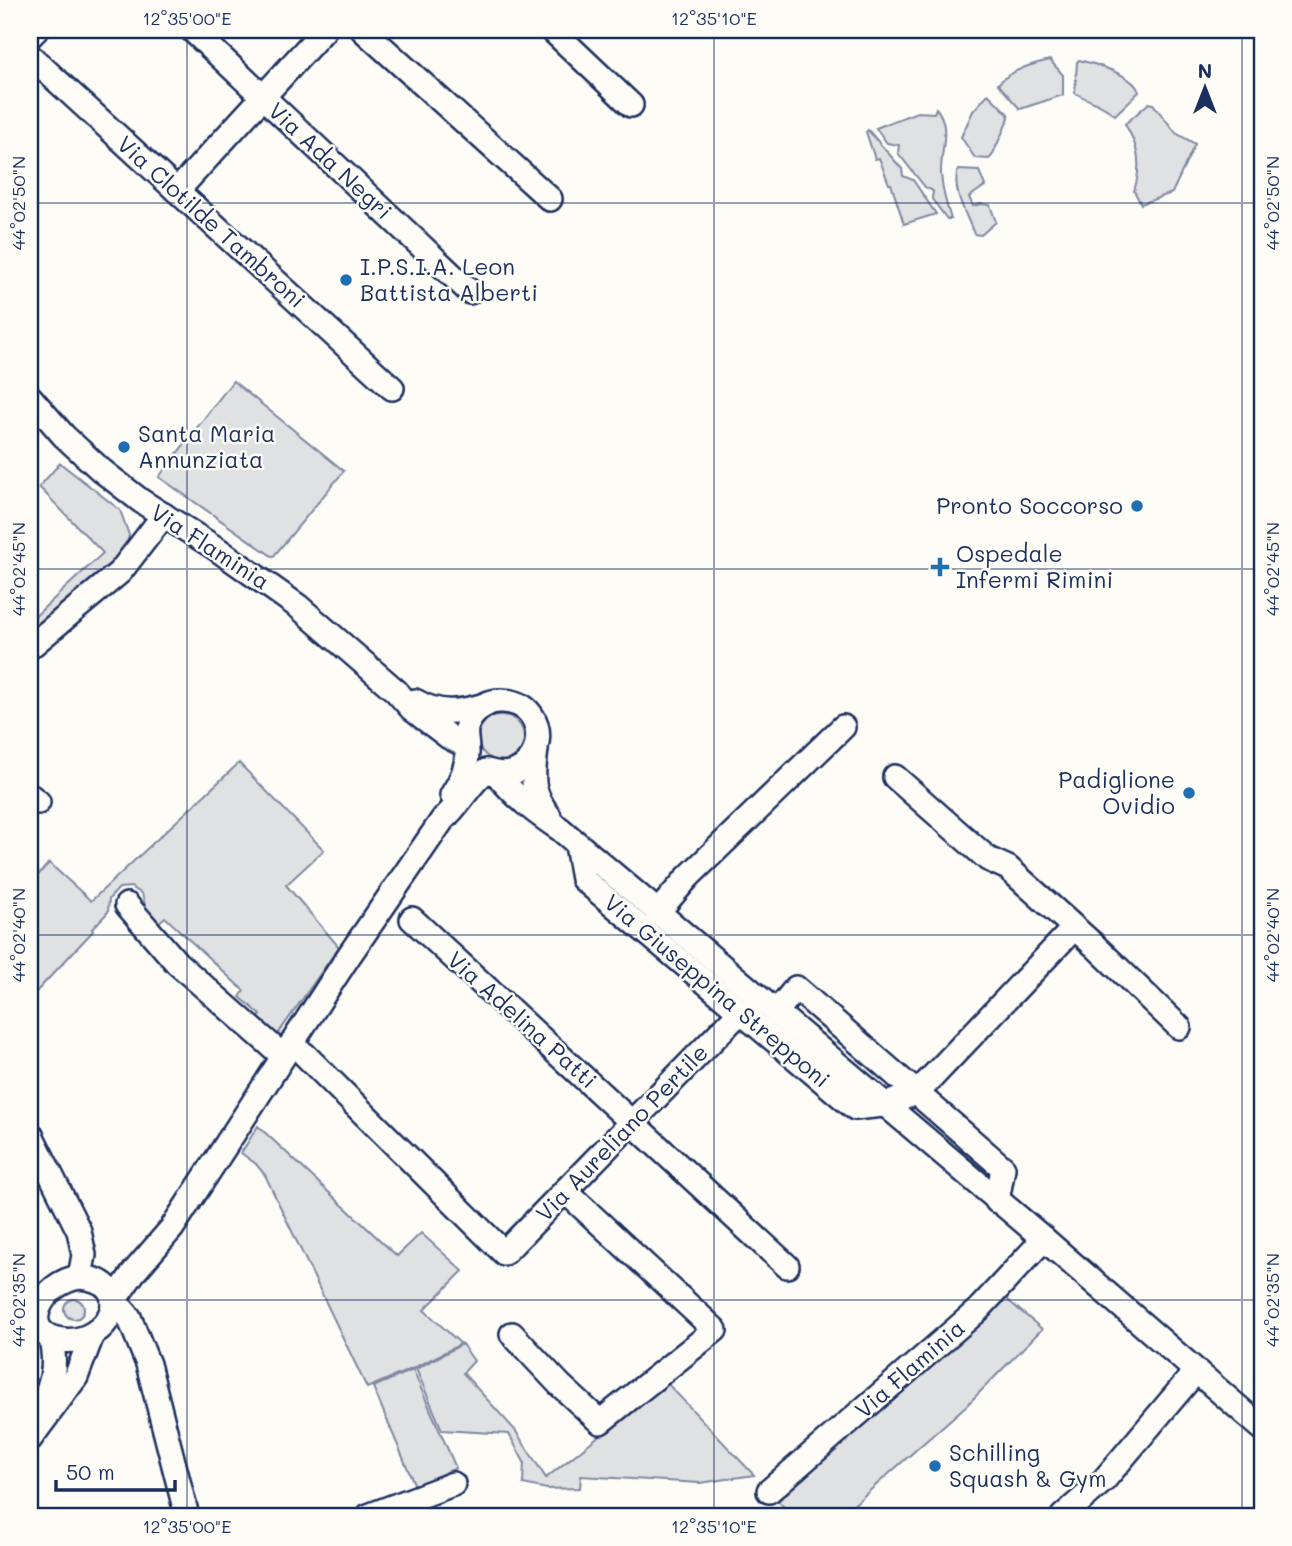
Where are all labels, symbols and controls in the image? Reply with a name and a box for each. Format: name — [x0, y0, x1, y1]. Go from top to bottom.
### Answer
text: 12°35'00"E — [143, 6, 231, 30]
text: 12°35'10"E — [671, 6, 757, 30]
north arrow — [1170, 52, 1240, 122]
text: N — [1198, 58, 1212, 83]
street label: Via Ada Negri — [262, 95, 399, 225]
street label: Via Clotilde Tambroni — [111, 129, 312, 314]
text: 44°02'50"N — [6, 156, 30, 250]
text: 44°02'50"N — [1260, 156, 1284, 250]
place label: I.P.S.I.A. Leon Battista Alberti — [360, 251, 538, 307]
marker: I.P.S.I.A. Leon Battista Alberti — [338, 272, 354, 288]
place label: Santa Maria Annunziata — [138, 418, 275, 474]
marker: Santa Maria Annunziata — [116, 439, 132, 455]
place label: Pronto Soccorso — [936, 490, 1123, 520]
street label: Via Flaminia — [145, 497, 276, 596]
marker: Pronto Soccorso — [1129, 498, 1145, 514]
text: 44°02'45"N — [6, 522, 30, 616]
text: 44°02'45"N — [1260, 522, 1284, 616]
place label: Ospedale Infermi Rimini — [956, 538, 1113, 594]
marker: Ospedale Infermi Rimini — [930, 557, 950, 577]
place label: Padiglione Ovidio — [1058, 764, 1175, 820]
marker: Padiglione Ovidio — [1181, 785, 1197, 801]
street label: Via Giuseppina Strepponi — [598, 887, 837, 1094]
text: 44°02'40"N — [6, 888, 30, 982]
text: 44°02'40"N — [1260, 888, 1284, 982]
street label: Via Adelina Patti — [442, 944, 604, 1094]
street label: Via Aureliano Pertile — [529, 1037, 714, 1227]
text: 44°02'35"N — [6, 1253, 30, 1347]
text: 44°02'35"N — [1260, 1253, 1284, 1347]
street label: Via Flaminia — [848, 1312, 970, 1424]
place label: Schilling Squash & Gym — [949, 1437, 1106, 1493]
scale bar — [56, 1448, 175, 1492]
text: 50 m — [66, 1458, 115, 1485]
marker: Schilling Squash & Gym — [927, 1458, 943, 1474]
text: 12°35'00"E — [143, 1514, 231, 1538]
text: 12°35'10"E — [671, 1514, 757, 1538]

